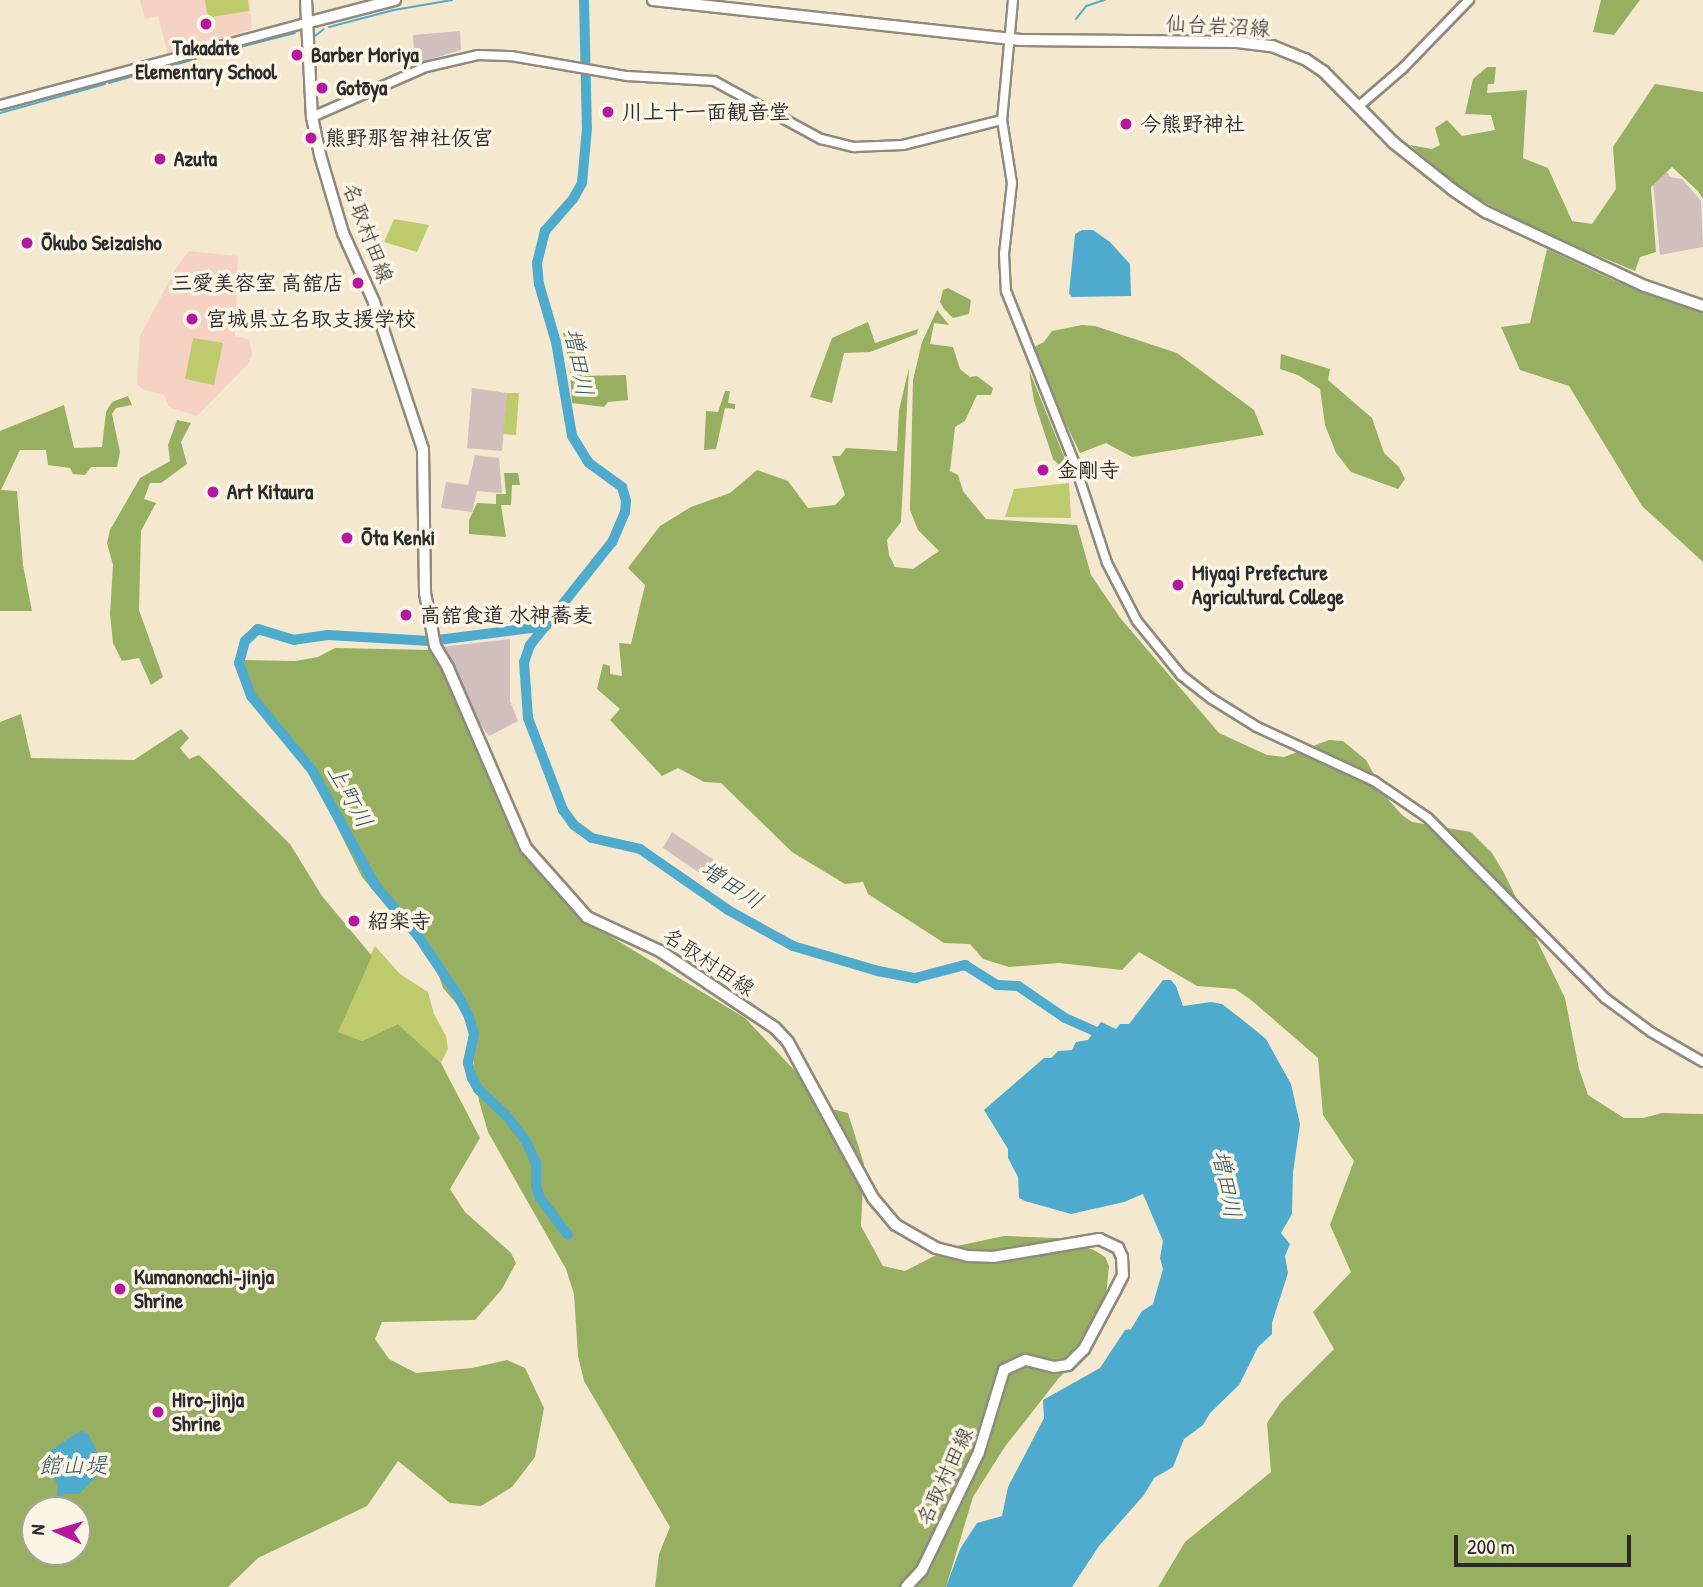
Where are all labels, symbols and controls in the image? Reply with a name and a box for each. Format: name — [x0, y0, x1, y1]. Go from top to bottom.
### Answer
street label: 仙台岩沼線 — [1165, 11, 1271, 41]
marker: Takadate Elementary School — [198, 16, 214, 32]
place label: Takadate Elementary School — [135, 35, 277, 85]
place label: Barber Moriya — [311, 42, 419, 68]
marker: Barber Moriya — [289, 47, 305, 63]
place label: Gotōya — [336, 75, 387, 101]
marker: Gotōya — [314, 80, 330, 96]
place label: 川上十一面観音堂 — [622, 99, 790, 125]
marker: 川上十一面観音堂 — [600, 104, 616, 120]
place label: 今熊野神社 — [1140, 111, 1245, 137]
marker: 今熊野神社 — [1118, 116, 1134, 132]
place label: 熊野那智神社仮宮 — [325, 125, 493, 151]
marker: 熊野那智神社仮宮 — [303, 130, 319, 146]
place label: Azuta — [174, 146, 217, 172]
marker: Azuta — [152, 151, 168, 167]
street label: 名取村田線 — [337, 179, 399, 287]
place label: Ōkubo Seizaisho — [41, 230, 162, 256]
marker: Ōkubo Seizaisho — [19, 235, 35, 251]
place label: 三愛美容室 高舘店 — [171, 270, 344, 296]
marker: 三愛美容室 高舘店 — [350, 275, 366, 291]
place label: 宮城県立名取支援学校 — [206, 306, 416, 332]
marker: 宮城県立名取支援学校 — [184, 311, 200, 327]
water label: 増田川 — [559, 326, 599, 398]
place label: 金剛寺 — [1057, 457, 1120, 483]
marker: 金剛寺 — [1035, 462, 1051, 478]
place label: Art Kitaura — [227, 479, 313, 505]
marker: Art Kitaura — [205, 484, 221, 500]
place label: Ōta Kenki — [361, 525, 435, 551]
marker: Ōta Kenki — [339, 530, 355, 546]
place label: Miyagi Prefecture Agricultural College — [1192, 560, 1344, 610]
marker: Miyagi Prefecture Agricultural College — [1170, 577, 1186, 593]
place label: 高舘食道 水神蕎麦 — [420, 602, 593, 628]
marker: 高舘食道 水神蕎麦 — [398, 607, 414, 623]
water label: 上町川 — [321, 759, 379, 833]
water label: 増田川 — [696, 855, 768, 915]
place label: 紹楽寺 — [368, 908, 431, 934]
marker: 紹楽寺 — [346, 913, 362, 929]
street label: 名取村田線 — [658, 922, 760, 1002]
water label: 増田川 — [1207, 1148, 1247, 1220]
place label: Kumanonachi-jinja Shrine — [134, 1264, 274, 1314]
marker: Kumanonachi-jinja Shrine — [112, 1281, 128, 1297]
place label: Hiro-jinja Shrine — [172, 1387, 244, 1437]
marker: Hiro-jinja Shrine — [150, 1404, 166, 1420]
street label: 名取村田線 — [911, 1423, 979, 1529]
water label: 館山堤 — [39, 1451, 107, 1479]
north arrow — [21, 1496, 91, 1566]
scale bar — [1458, 1520, 1635, 1564]
text: N — [24, 1524, 50, 1536]
text: 200 m — [1467, 1532, 1515, 1561]

